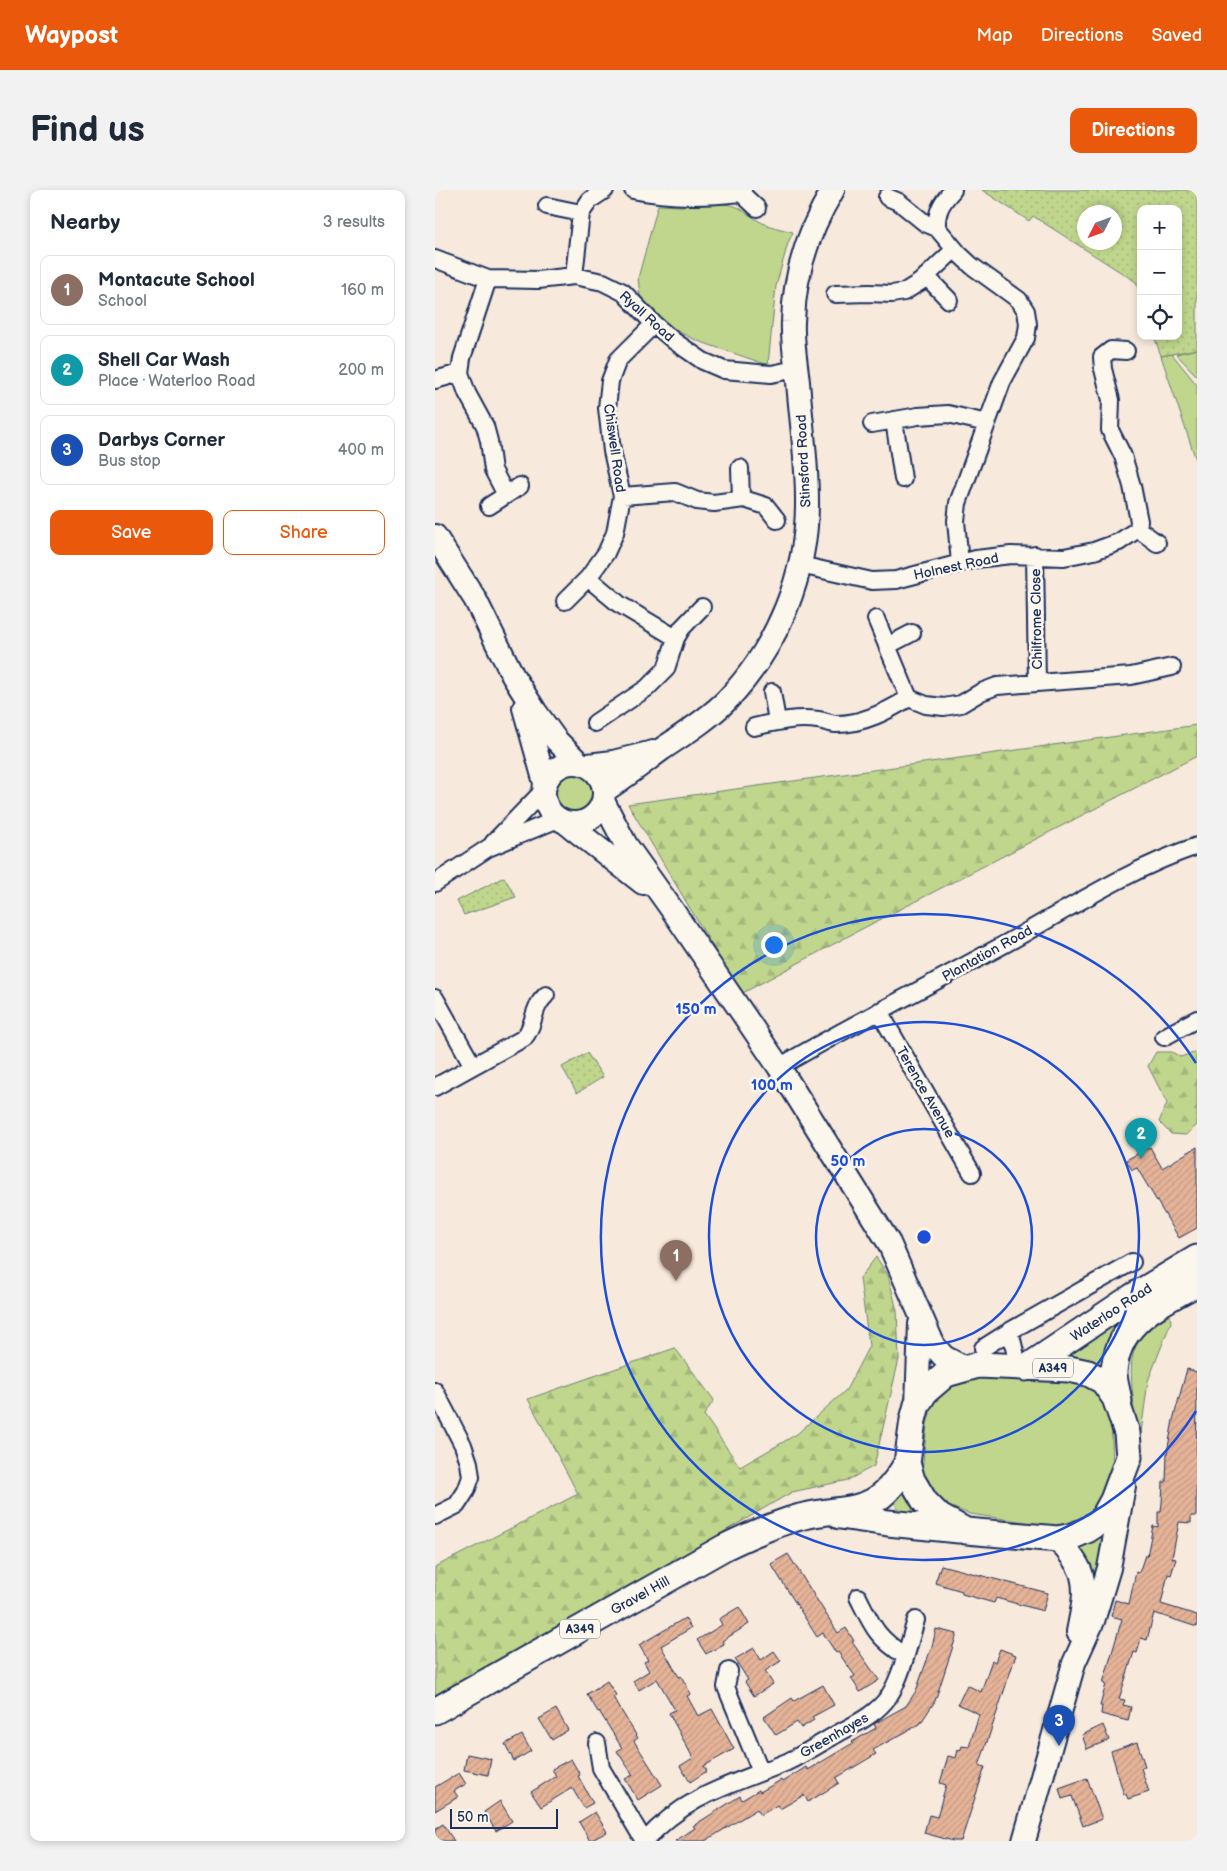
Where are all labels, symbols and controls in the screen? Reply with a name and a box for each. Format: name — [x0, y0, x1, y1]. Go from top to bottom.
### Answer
text: Waypost — [25, 21, 118, 50]
text: Map — [977, 25, 1013, 46]
text: Directions — [1041, 25, 1123, 46]
text: Saved — [1151, 25, 1202, 46]
button: Directions — [1070, 108, 1197, 153]
text: Find us — [30, 109, 145, 152]
north arrow — [1077, 205, 1122, 250]
map controls — [1137, 205, 1182, 340]
button: + — [1137, 205, 1182, 250]
text: Nearby — [50, 210, 120, 235]
text: 3 results — [323, 213, 385, 232]
button: − — [1137, 250, 1182, 295]
text: Montacute School — [98, 269, 255, 292]
text: 1 — [64, 281, 70, 300]
text: 160 m — [341, 281, 384, 300]
street label: Ryall Road — [616, 287, 678, 345]
text: School — [98, 292, 147, 311]
button: locate — [1137, 295, 1182, 340]
text: Shell Car Wash — [98, 349, 230, 372]
text: 2 — [62, 361, 72, 380]
text: 200 m — [338, 361, 384, 380]
text: Place · Waterloo Road — [98, 372, 255, 391]
street label: Chiswell Road — [600, 403, 629, 493]
street label: Stinsford Road — [793, 414, 814, 508]
text: Darbys Corner — [98, 429, 225, 452]
text: 3 — [62, 441, 72, 460]
text: 400 m — [338, 441, 384, 460]
text: Bus stop — [98, 452, 161, 471]
button: Save — [50, 510, 213, 555]
button: Share — [223, 510, 385, 555]
street label: Holnest Road — [912, 549, 1000, 584]
street label: Chilfrome Close — [1027, 568, 1046, 670]
street label: Plantation Road — [939, 922, 1035, 985]
your location — [761, 932, 787, 958]
text: 150 m — [675, 1000, 717, 1019]
street label: Terence Avenue — [893, 1044, 959, 1141]
text: 100 m — [751, 1076, 793, 1095]
pin: 2 — [1125, 1118, 1157, 1159]
text: 50 m — [831, 1152, 866, 1171]
centre of rings — [915, 1228, 933, 1246]
pin: 1 — [660, 1240, 692, 1281]
street label: Waterloo Road — [1067, 1280, 1155, 1345]
road number: A349 — [1033, 1358, 1073, 1378]
street label: Gravel Hill — [608, 1572, 673, 1619]
road number: A349 — [560, 1620, 600, 1638]
pin: 3 — [1043, 1705, 1075, 1746]
street label: Greenhayes — [797, 1709, 872, 1762]
scale bar — [450, 1806, 557, 1829]
text: 50 m — [457, 1809, 489, 1826]

